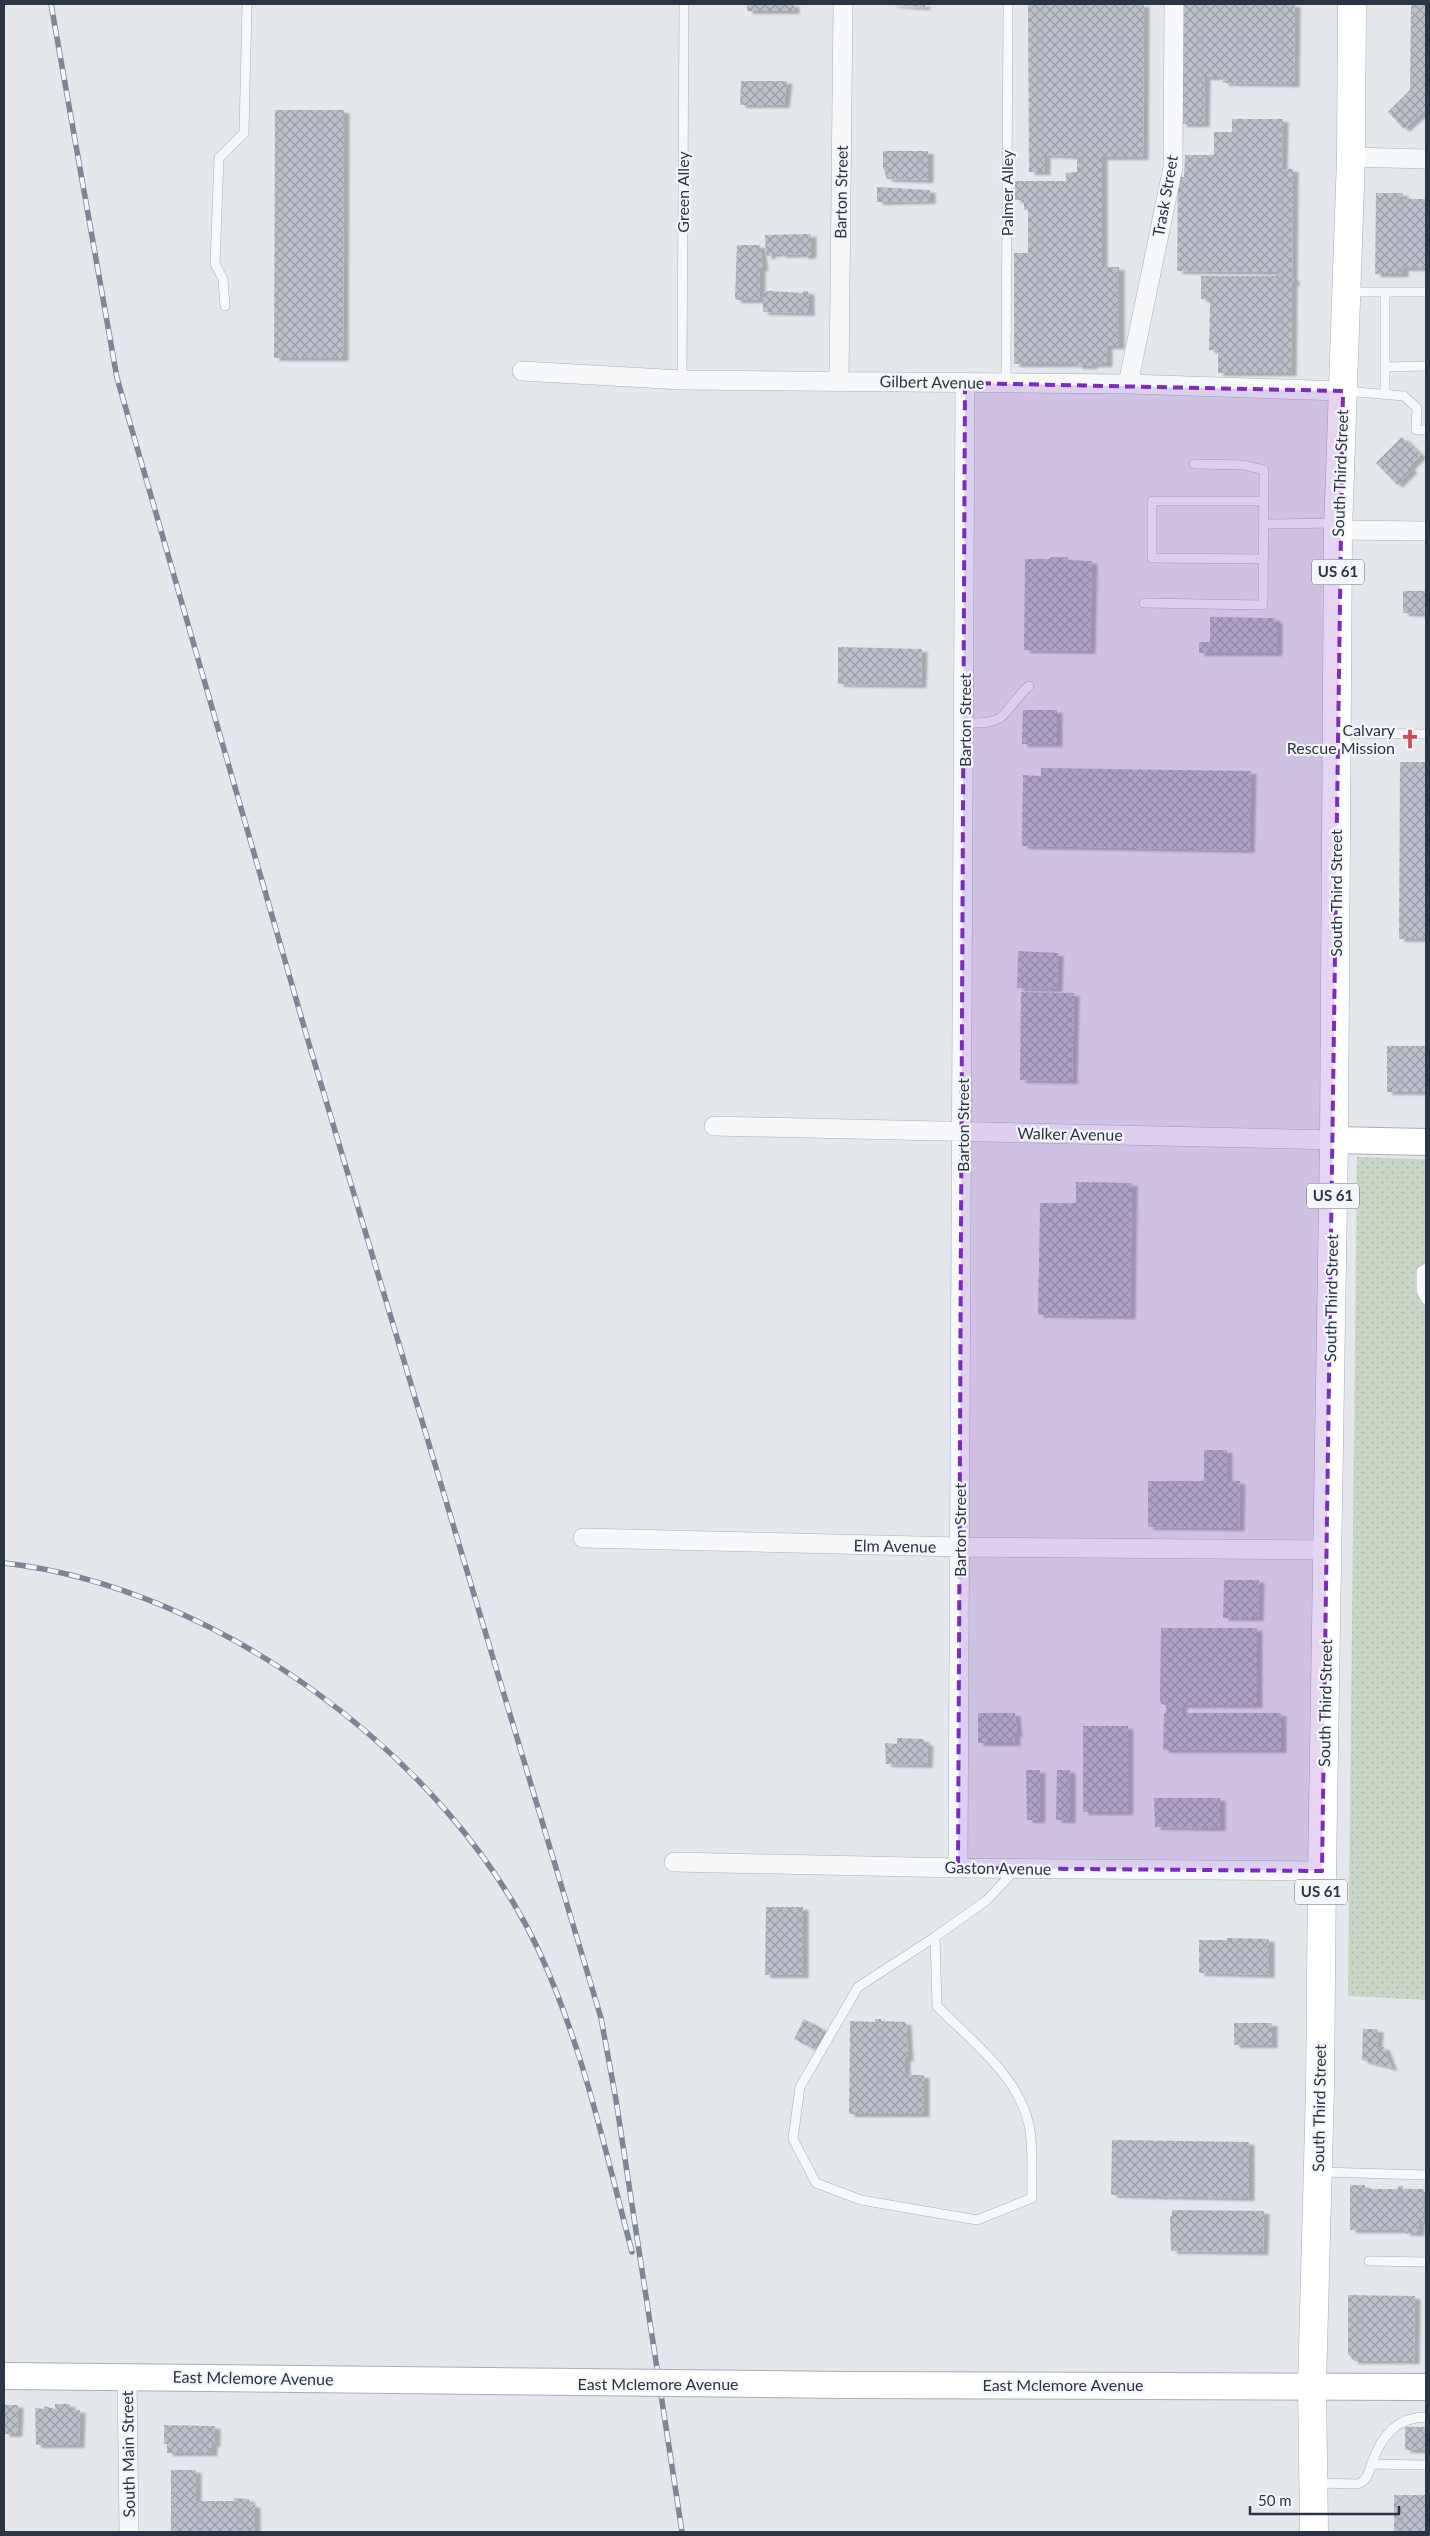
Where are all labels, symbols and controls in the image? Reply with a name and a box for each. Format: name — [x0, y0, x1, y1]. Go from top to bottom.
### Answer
street label: Barton Street — [830, 145, 851, 239]
street label: Palmer Alley — [997, 149, 1016, 236]
street label: Green Alley — [673, 151, 692, 233]
street label: Trask Street — [1148, 153, 1181, 238]
street label: Gilbert Avenue — [879, 371, 985, 392]
street label: South Third Street — [1328, 409, 1351, 537]
road number: US 61 — [1312, 560, 1364, 584]
street label: Barton Street — [955, 673, 974, 767]
place label: Calvary Rescue Mission — [1287, 720, 1396, 757]
church icon: Calvary Rescue Mission — [1399, 728, 1421, 750]
street label: South Third Street — [1326, 829, 1345, 957]
street label: Barton Street — [953, 1078, 972, 1172]
street label: Walker Avenue — [1017, 1123, 1123, 1144]
road number: US 61 — [1307, 1184, 1359, 1208]
street label: South Third Street — [1320, 1234, 1341, 1362]
street label: Barton Street — [950, 1483, 969, 1577]
street label: Elm Avenue — [854, 1535, 936, 1556]
street label: South Third Street — [1314, 1639, 1335, 1767]
street label: Gaston Avenue — [944, 1857, 1052, 1878]
road number: US 61 — [1295, 1880, 1347, 1904]
street label: South Third Street — [1308, 2044, 1329, 2172]
street label: East Mclemore Avenue — [172, 2367, 334, 2388]
street label: East Mclemore Avenue — [577, 2374, 739, 2393]
street label: East Mclemore Avenue — [982, 2375, 1144, 2394]
street label: South Main Street — [117, 2390, 138, 2518]
scale bar — [1250, 2484, 1399, 2516]
text: 50 m — [1258, 2491, 1292, 2509]

